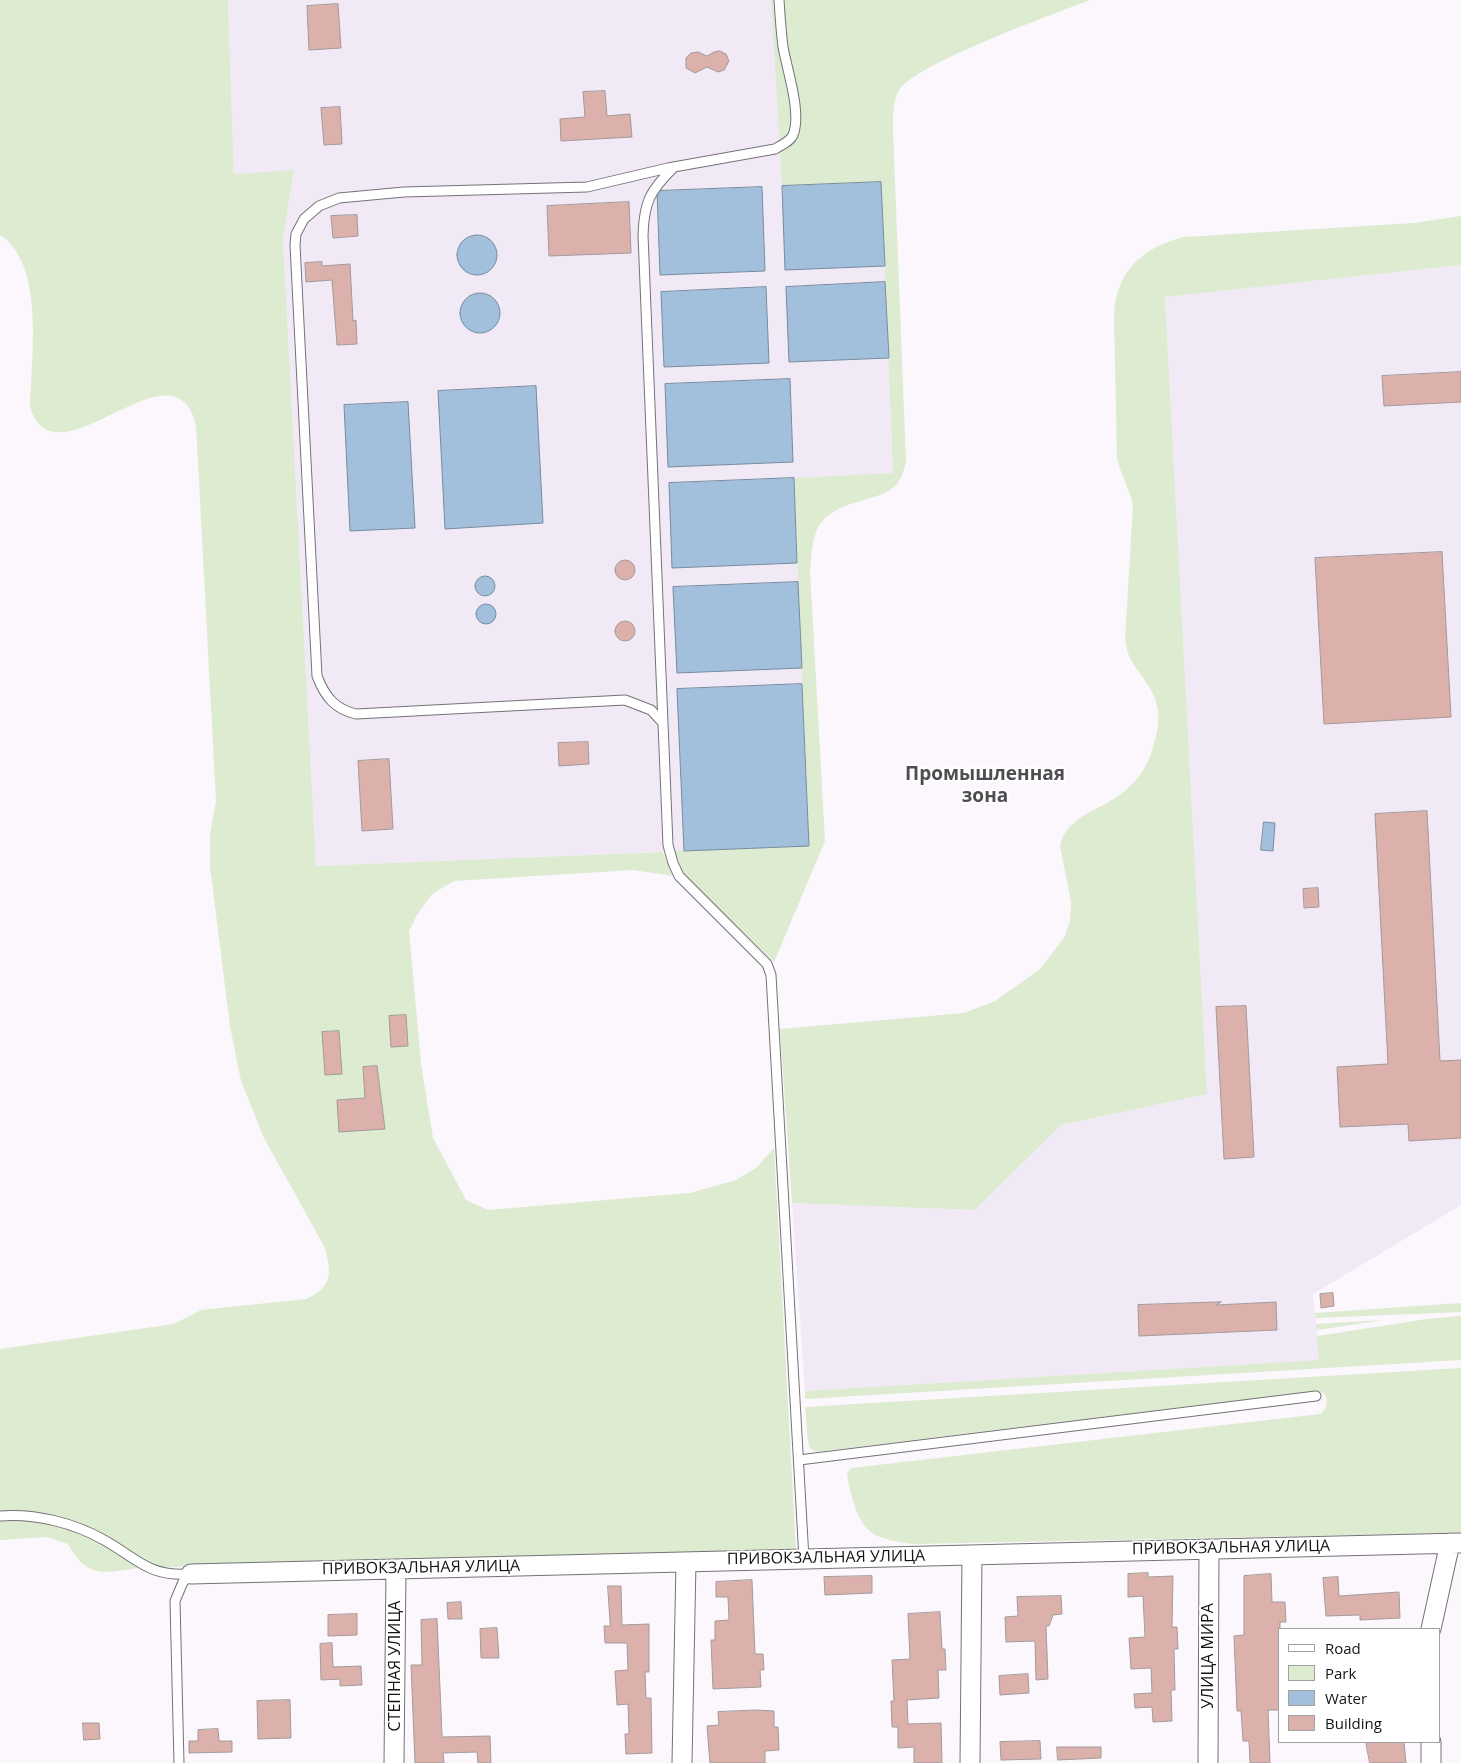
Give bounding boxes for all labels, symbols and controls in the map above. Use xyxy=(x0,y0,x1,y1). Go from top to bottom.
district label: Промышленная зона xyxy=(905,764,1065,808)
street label: ПРИВОКЗАЛЬНАЯ УЛИЦА xyxy=(1132,1537,1330,1559)
street label: ПРИВОКЗАЛЬНАЯ УЛИЦА xyxy=(727,1547,925,1569)
street label: ПРИВОКЗАЛЬНАЯ УЛИЦА xyxy=(322,1557,520,1579)
street label: СТЕПНАЯ УЛИЦА xyxy=(385,1601,405,1731)
street label: УЛИЦА МИРА xyxy=(1198,1603,1218,1709)
legend xyxy=(1278,1628,1441,1743)
text: Road xyxy=(1325,1638,1361,1658)
text: Park xyxy=(1325,1663,1356,1683)
text: Water xyxy=(1325,1688,1367,1708)
text: Building xyxy=(1325,1713,1382,1733)

